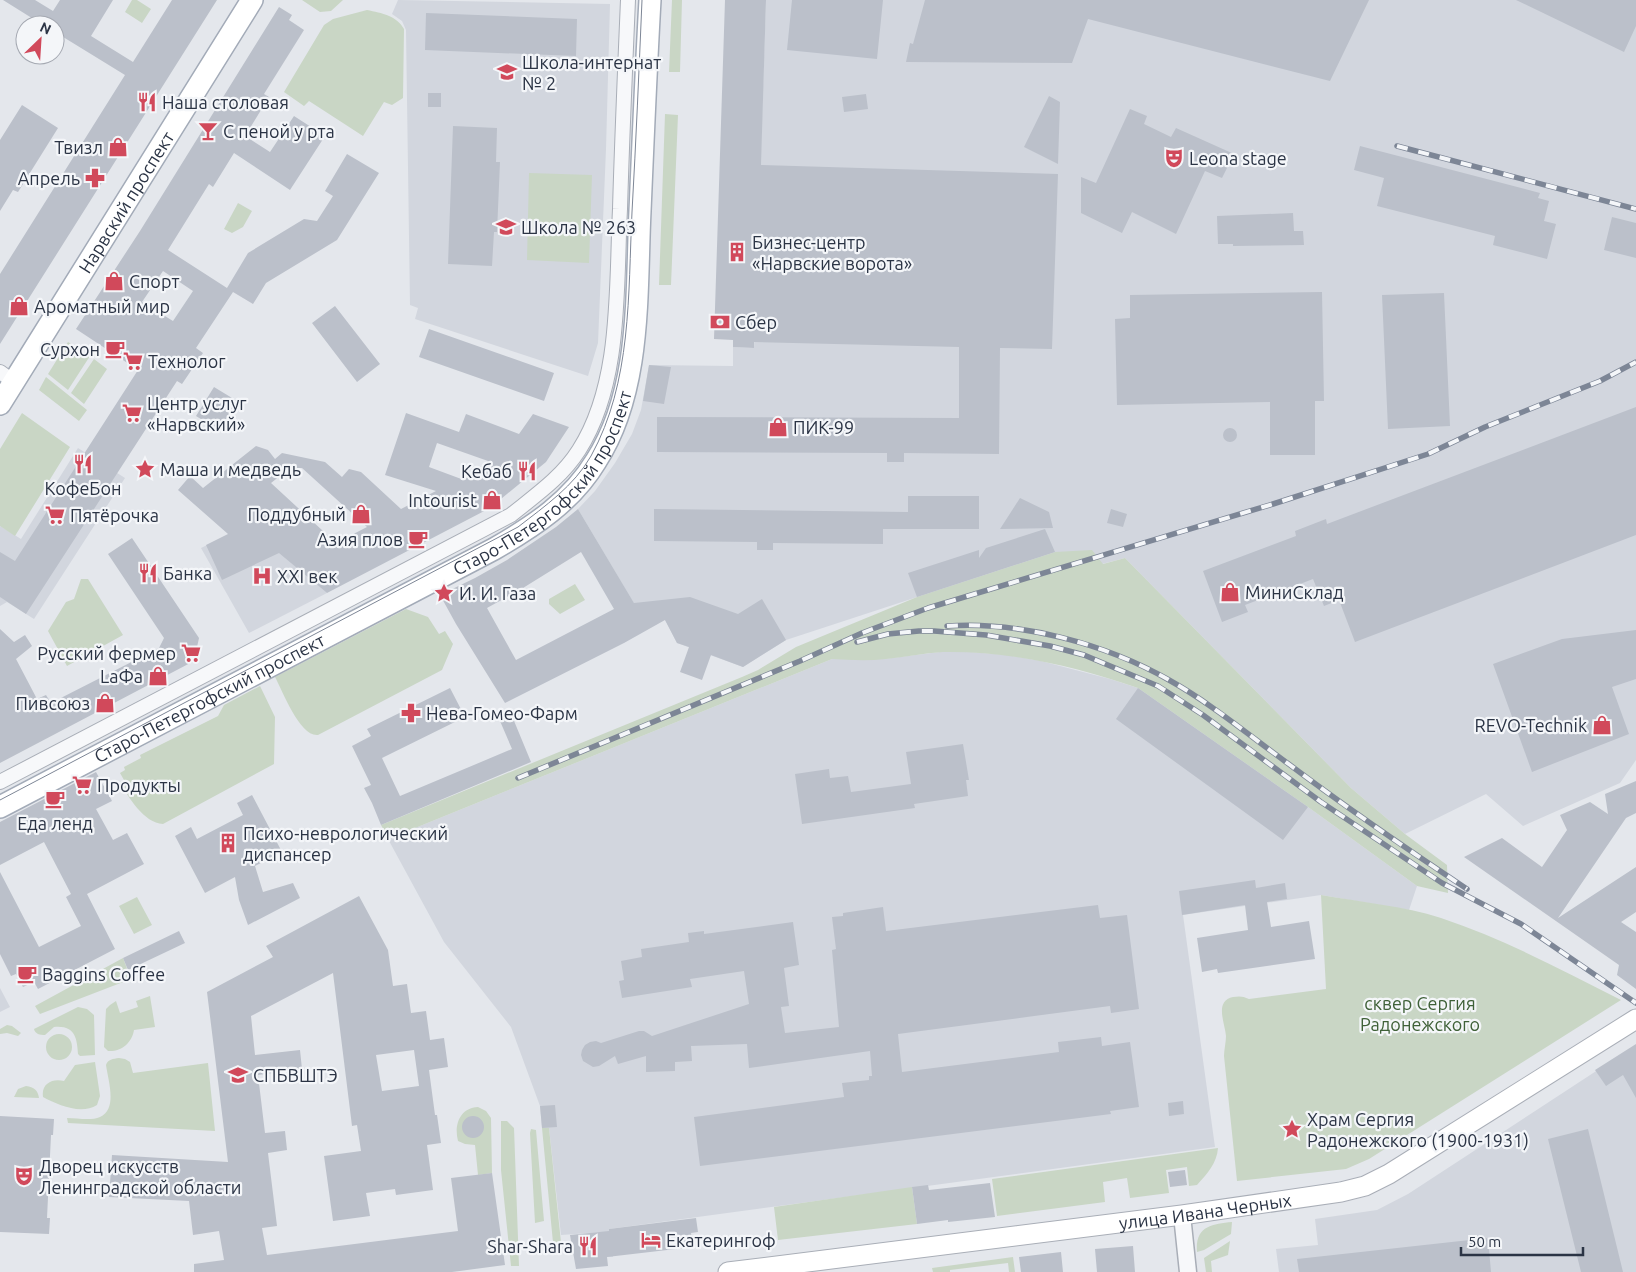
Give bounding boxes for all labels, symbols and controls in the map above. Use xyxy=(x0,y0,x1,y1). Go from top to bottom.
north arrow xyxy=(15,15,65,65)
text: N xyxy=(37,19,54,38)
place label: Школа-интернат № 2 xyxy=(522,52,661,93)
school or university icon: Школа-интернат № 2 xyxy=(496,61,518,83)
restaurant icon: Наша столовая xyxy=(136,91,158,113)
place label: Наша столовая xyxy=(162,92,289,112)
bar icon: С пеной у рта xyxy=(197,120,219,142)
place label: С пеной у рта xyxy=(223,121,335,141)
street label: Нарвский проспект xyxy=(74,128,178,276)
shop icon: Твизл xyxy=(107,136,129,158)
place label: Твизл xyxy=(54,137,103,157)
theatre icon: Leona stage xyxy=(1163,147,1185,169)
place label: Leona stage xyxy=(1189,148,1287,168)
pharmacy icon: Апрель xyxy=(84,167,106,189)
place label: Апрель xyxy=(18,168,80,188)
school or university icon: Школа № 263 xyxy=(495,216,517,238)
place label: Школа № 263 xyxy=(521,217,636,237)
place label: Бизнес-центр «Нарвские ворота» xyxy=(752,232,912,273)
building icon: Бизнес-центр «Нарвские ворота» xyxy=(726,241,748,263)
shop icon: Спорт xyxy=(103,270,125,292)
place label: Спорт xyxy=(129,271,179,291)
shop icon: Ароматный мир xyxy=(8,295,30,317)
place label: Ароматный мир xyxy=(34,296,170,316)
bank icon: Сбер xyxy=(709,311,731,333)
place label: Сбер xyxy=(735,312,777,332)
cafe icon: Сурхон xyxy=(104,338,126,360)
place label: Сурхон xyxy=(40,339,100,359)
supermarket icon: Технолог xyxy=(122,350,144,372)
place label: Технолог xyxy=(148,351,226,371)
street label: Старо-Петергофский проспект xyxy=(450,389,635,579)
place label: Центр услуг «Нарвский» xyxy=(147,393,247,434)
supermarket icon: Центр услуг «Нарвский» xyxy=(121,402,143,424)
shop icon: ПИК-99 xyxy=(767,416,789,438)
place label: ПИК-99 xyxy=(793,417,854,437)
restaurant icon: КофеБон xyxy=(72,453,94,475)
place icon: Маша и медведь xyxy=(134,458,156,480)
place label: Маша и медведь xyxy=(160,459,301,479)
restaurant icon: Кебаб xyxy=(516,460,538,482)
place label: Кебаб xyxy=(461,461,512,481)
place label: КофеБон xyxy=(44,478,122,498)
shop icon: Intourist xyxy=(481,489,503,511)
place label: Intourist xyxy=(408,490,477,510)
shop icon: Поддубный xyxy=(350,503,372,525)
supermarket icon: Пятёрочка xyxy=(44,504,66,526)
place label: Поддубный xyxy=(247,504,346,524)
place label: Пятёрочка xyxy=(70,505,159,525)
cafe icon: Азия плов xyxy=(407,528,429,550)
place label: Азия плов xyxy=(317,529,403,549)
restaurant icon: Банка xyxy=(137,562,159,584)
place label: Банка xyxy=(163,563,212,583)
hospital icon: XXI век xyxy=(251,565,273,587)
place label: XXI век xyxy=(277,566,337,586)
shop icon: МиниСклад xyxy=(1219,581,1241,603)
place icon: И. И. Газа xyxy=(433,582,455,604)
place label: МиниСклад xyxy=(1245,582,1344,602)
place label: И. И. Газа xyxy=(459,583,536,603)
street label: Старо-Петергофский проспект xyxy=(91,629,328,766)
supermarket icon: Русский фермер xyxy=(180,642,202,664)
place label: Русский фермер xyxy=(37,643,176,663)
shop icon: LаФа xyxy=(147,665,169,687)
place label: LаФа xyxy=(100,666,143,686)
shop icon: Пивсоюз xyxy=(94,692,116,714)
place label: Пивсоюз xyxy=(15,693,90,713)
pharmacy icon: Нева-Гомео-Фарм xyxy=(400,702,422,724)
place label: Нева-Гомео-Фарм xyxy=(426,703,578,723)
shop icon: REVO-Technik xyxy=(1591,714,1613,736)
place label: REVO-Technik xyxy=(1474,715,1587,735)
supermarket icon: Продукты xyxy=(71,774,93,796)
place label: Продукты xyxy=(97,775,181,795)
cafe icon: Еда ленд xyxy=(44,788,66,810)
place label: Еда ленд xyxy=(17,813,93,833)
place label: Психо-неврологический диспансер xyxy=(243,823,448,864)
building icon: Психо-неврологический диспансер xyxy=(217,832,239,854)
cafe icon: Baggins Coffee xyxy=(16,963,38,985)
place label: Baggins Coffee xyxy=(42,964,165,984)
park label: сквер Сергия Радонежского xyxy=(1360,993,1480,1034)
school or university icon: СПБВШТЭ xyxy=(227,1064,249,1086)
place label: СПБВШТЭ xyxy=(253,1065,338,1085)
place label: Храм Сергия Радонежского (1900-1931) xyxy=(1307,1109,1529,1151)
place icon: Храм Сергия Радонежского (1900-1931) xyxy=(1281,1118,1303,1140)
place label: Дворец искусств Ленинградской области xyxy=(39,1156,241,1197)
theatre icon: Дворец искусств Ленинградской области xyxy=(13,1165,35,1187)
street label: улица Ивана Черных xyxy=(1118,1189,1293,1233)
scale bar xyxy=(1461,1224,1584,1256)
hotel icon: Екатерингоф xyxy=(640,1229,662,1251)
place label: Екатерингоф xyxy=(666,1230,776,1250)
text: 50 m xyxy=(1468,1233,1501,1250)
restaurant icon: Shar-Shara xyxy=(577,1235,599,1257)
place label: Shar-Shara xyxy=(487,1236,573,1256)

